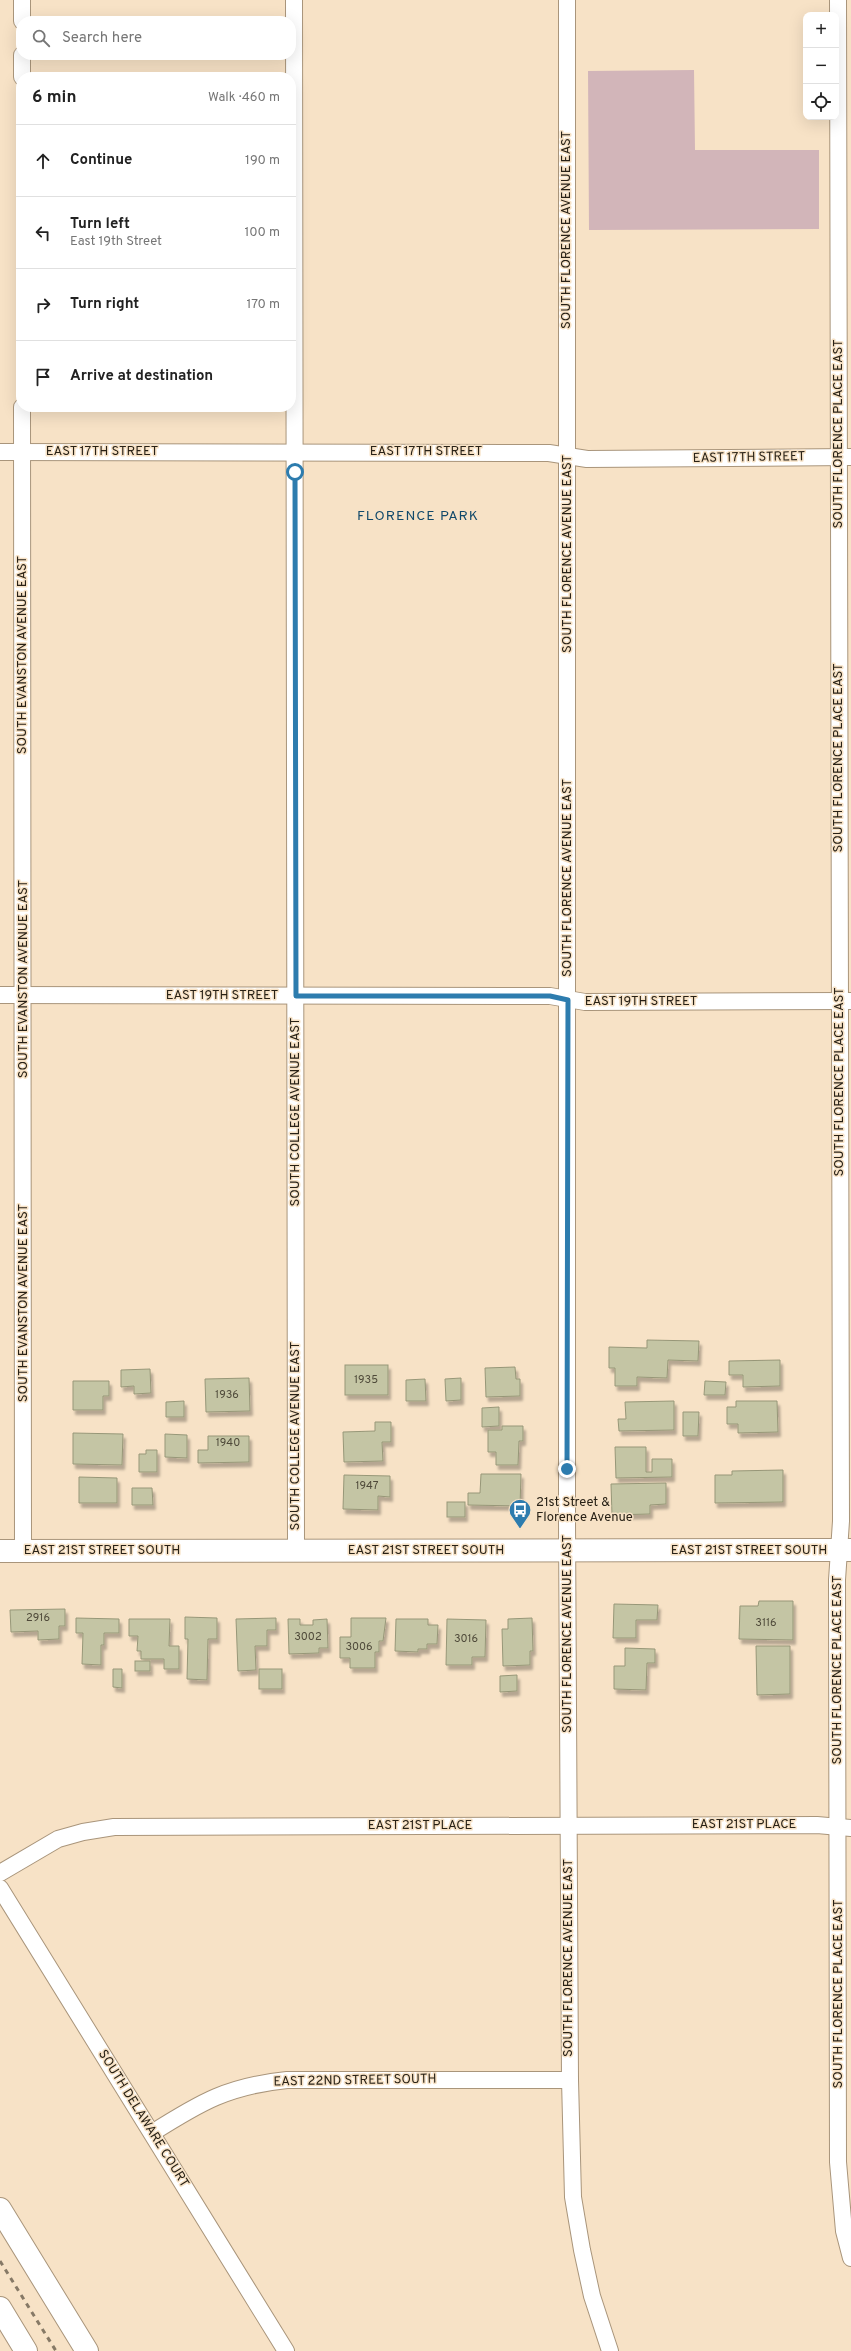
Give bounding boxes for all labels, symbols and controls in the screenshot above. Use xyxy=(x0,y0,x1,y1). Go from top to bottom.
map controls xyxy=(803,12,839,120)
button: + xyxy=(803,12,839,48)
search box xyxy=(16,16,296,60)
icon: search xyxy=(30,27,52,49)
text: Search here xyxy=(62,29,142,48)
button: − xyxy=(803,48,839,84)
button: locate xyxy=(803,84,839,120)
text: 6 min xyxy=(32,87,76,109)
text: Walk · 460 m xyxy=(208,90,280,106)
street label: SOUTH FLORENCE AVENUE EAST xyxy=(559,131,575,329)
icon: ahead xyxy=(32,150,54,172)
text: Continue xyxy=(70,151,132,170)
text: 190 m xyxy=(245,153,280,169)
text: Turn left xyxy=(70,215,130,234)
icon: left xyxy=(32,222,54,244)
text: 100 m xyxy=(244,225,280,241)
text: East 19th Street xyxy=(70,234,162,250)
icon: right xyxy=(32,294,54,316)
text: Turn right xyxy=(70,295,139,314)
text: 170 m xyxy=(246,297,280,313)
street label: SOUTH FLORENCE PLACE EAST xyxy=(831,339,847,529)
icon: arrive xyxy=(32,366,54,388)
text: Arrive at destination xyxy=(70,367,213,386)
street label: EAST 17TH STREET xyxy=(46,444,158,460)
street label: EAST 17TH STREET xyxy=(370,444,482,460)
street label: EAST 17TH STREET xyxy=(693,449,805,467)
street label: SOUTH FLORENCE AVENUE EAST xyxy=(560,455,576,653)
route start xyxy=(286,463,304,481)
district label: FLORENCE PARK xyxy=(357,508,479,525)
street label: SOUTH EVANSTON AVENUE EAST xyxy=(15,556,31,754)
street label: SOUTH FLORENCE PLACE EAST xyxy=(831,663,847,853)
street label: SOUTH FLORENCE AVENUE EAST xyxy=(560,779,576,977)
street label: SOUTH EVANSTON AVENUE EAST xyxy=(16,880,32,1078)
street label: SOUTH FLORENCE PLACE EAST xyxy=(832,987,848,1177)
street label: EAST 19TH STREET xyxy=(166,988,278,1004)
street label: EAST 19TH STREET xyxy=(585,994,697,1010)
street label: SOUTH COLLEGE AVENUE EAST xyxy=(288,1018,304,1206)
street label: SOUTH EVANSTON AVENUE EAST xyxy=(16,1204,32,1402)
street label: SOUTH COLLEGE AVENUE EAST xyxy=(288,1342,304,1530)
house number: 1935 xyxy=(354,1373,378,1387)
house number: 1936 xyxy=(215,1388,239,1402)
house number: 1940 xyxy=(216,1436,240,1450)
route end xyxy=(558,1460,576,1478)
house number: 1947 xyxy=(355,1479,379,1493)
place label: 21st Street & Florence Avenue xyxy=(536,1495,633,1526)
bus stop icon: 21st Street & Florence Avenue xyxy=(507,1497,533,1530)
street label: SOUTH FLORENCE AVENUE EAST xyxy=(560,1535,576,1733)
street label: EAST 21ST STREET SOUTH xyxy=(24,1543,180,1559)
street label: EAST 21ST STREET SOUTH xyxy=(348,1543,504,1559)
street label: EAST 21ST STREET SOUTH xyxy=(671,1543,827,1559)
street label: SOUTH FLORENCE PLACE EAST xyxy=(830,1575,846,1765)
house number: 2916 xyxy=(26,1611,50,1625)
house number: 3116 xyxy=(755,1616,777,1630)
house number: 3002 xyxy=(294,1630,322,1644)
house number: 3016 xyxy=(454,1632,478,1646)
house number: 3006 xyxy=(345,1640,373,1654)
street label: EAST 21ST PLACE xyxy=(692,1817,796,1833)
street label: EAST 21ST PLACE xyxy=(368,1818,472,1834)
street label: SOUTH FLORENCE AVENUE EAST xyxy=(561,1859,577,2057)
street label: SOUTH FLORENCE PLACE EAST xyxy=(831,1899,847,2089)
street label: SOUTH DELAWARE COURT xyxy=(94,2047,192,2191)
street label: EAST 22ND STREET SOUTH xyxy=(273,2072,437,2090)

